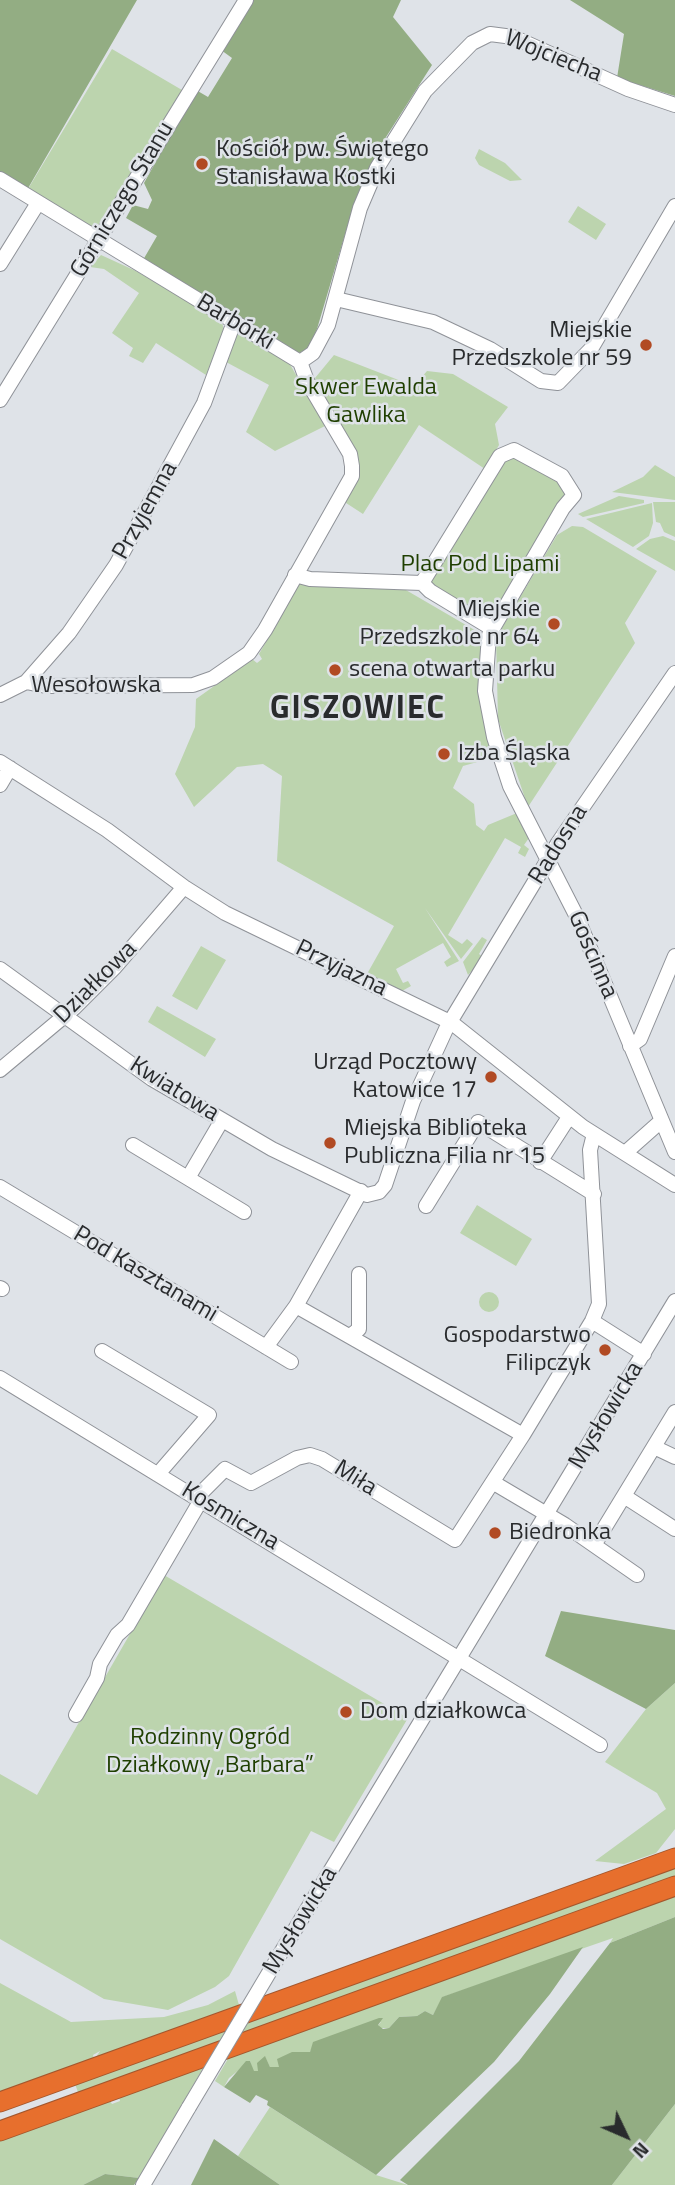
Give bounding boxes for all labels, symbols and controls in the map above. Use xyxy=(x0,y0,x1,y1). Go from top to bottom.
street label: Wojciecha xyxy=(500,25,606,89)
street label: Górniczego Stanu xyxy=(65,117,181,283)
place label: Kościół pw. Świętego Stanisława Kostki xyxy=(216,136,429,192)
marker: Kościół pw. Świętego Stanisława Kostki xyxy=(194,156,210,172)
street label: Barbórki xyxy=(191,289,279,357)
place label: Miejskie Przedszkole nr 59 xyxy=(452,317,632,373)
marker: Miejskie Przedszkole nr 59 xyxy=(638,337,654,353)
park label: Skwer Ewalda Gawlika xyxy=(295,374,437,430)
street label: Przyjemna xyxy=(107,457,185,565)
park label: Plac Pod Lipami xyxy=(400,551,560,579)
place label: Miejskie Przedszkole nr 64 xyxy=(360,596,540,652)
marker: Miejskie Przedszkole nr 64 xyxy=(546,616,562,632)
place label: scena otwarta parku xyxy=(349,656,555,684)
marker: scena otwarta parku xyxy=(327,662,343,678)
street label: Wesołowska xyxy=(31,672,161,700)
district label: GISZOWIEC xyxy=(271,691,445,729)
place label: Izba Śląska xyxy=(458,740,570,768)
marker: Izba Śląska xyxy=(436,746,452,762)
street label: Radosna xyxy=(523,800,595,890)
street label: Gościnna xyxy=(561,907,623,1003)
street label: Przyjazna xyxy=(291,935,391,1003)
street label: Działkowa xyxy=(49,936,143,1030)
place label: Urząd Pocztowy Katowice 17 xyxy=(313,1049,477,1105)
street label: Kwiatowa xyxy=(124,1051,224,1129)
marker: Urząd Pocztowy Katowice 17 xyxy=(483,1069,499,1085)
place label: Miejska Biblioteka Publiczna Filia nr 15 xyxy=(344,1115,545,1171)
marker: Miejska Biblioteka Publiczna Filia nr 15 xyxy=(322,1135,338,1151)
street label: Pod Kasztanami xyxy=(68,1221,222,1329)
place label: Gospodarstwo Filipczyk xyxy=(444,1322,591,1378)
marker: Gospodarstwo Filipczyk xyxy=(597,1342,613,1358)
street label: Mysłowicka xyxy=(564,1357,650,1475)
street label: Miła xyxy=(328,1455,382,1503)
street label: Kosmiczna xyxy=(176,1477,284,1557)
place label: Biedronka xyxy=(509,1519,611,1547)
marker: Biedronka xyxy=(487,1525,503,1541)
place label: Dom działkowca xyxy=(360,1698,526,1726)
marker: Dom działkowca xyxy=(338,1704,354,1720)
park label: Rodzinny Ogród Działkowy „Barbara” xyxy=(106,1724,314,1780)
street label: Mysłowicka xyxy=(258,1862,344,1980)
north arrow xyxy=(591,2101,661,2171)
text: N xyxy=(626,2136,656,2166)

